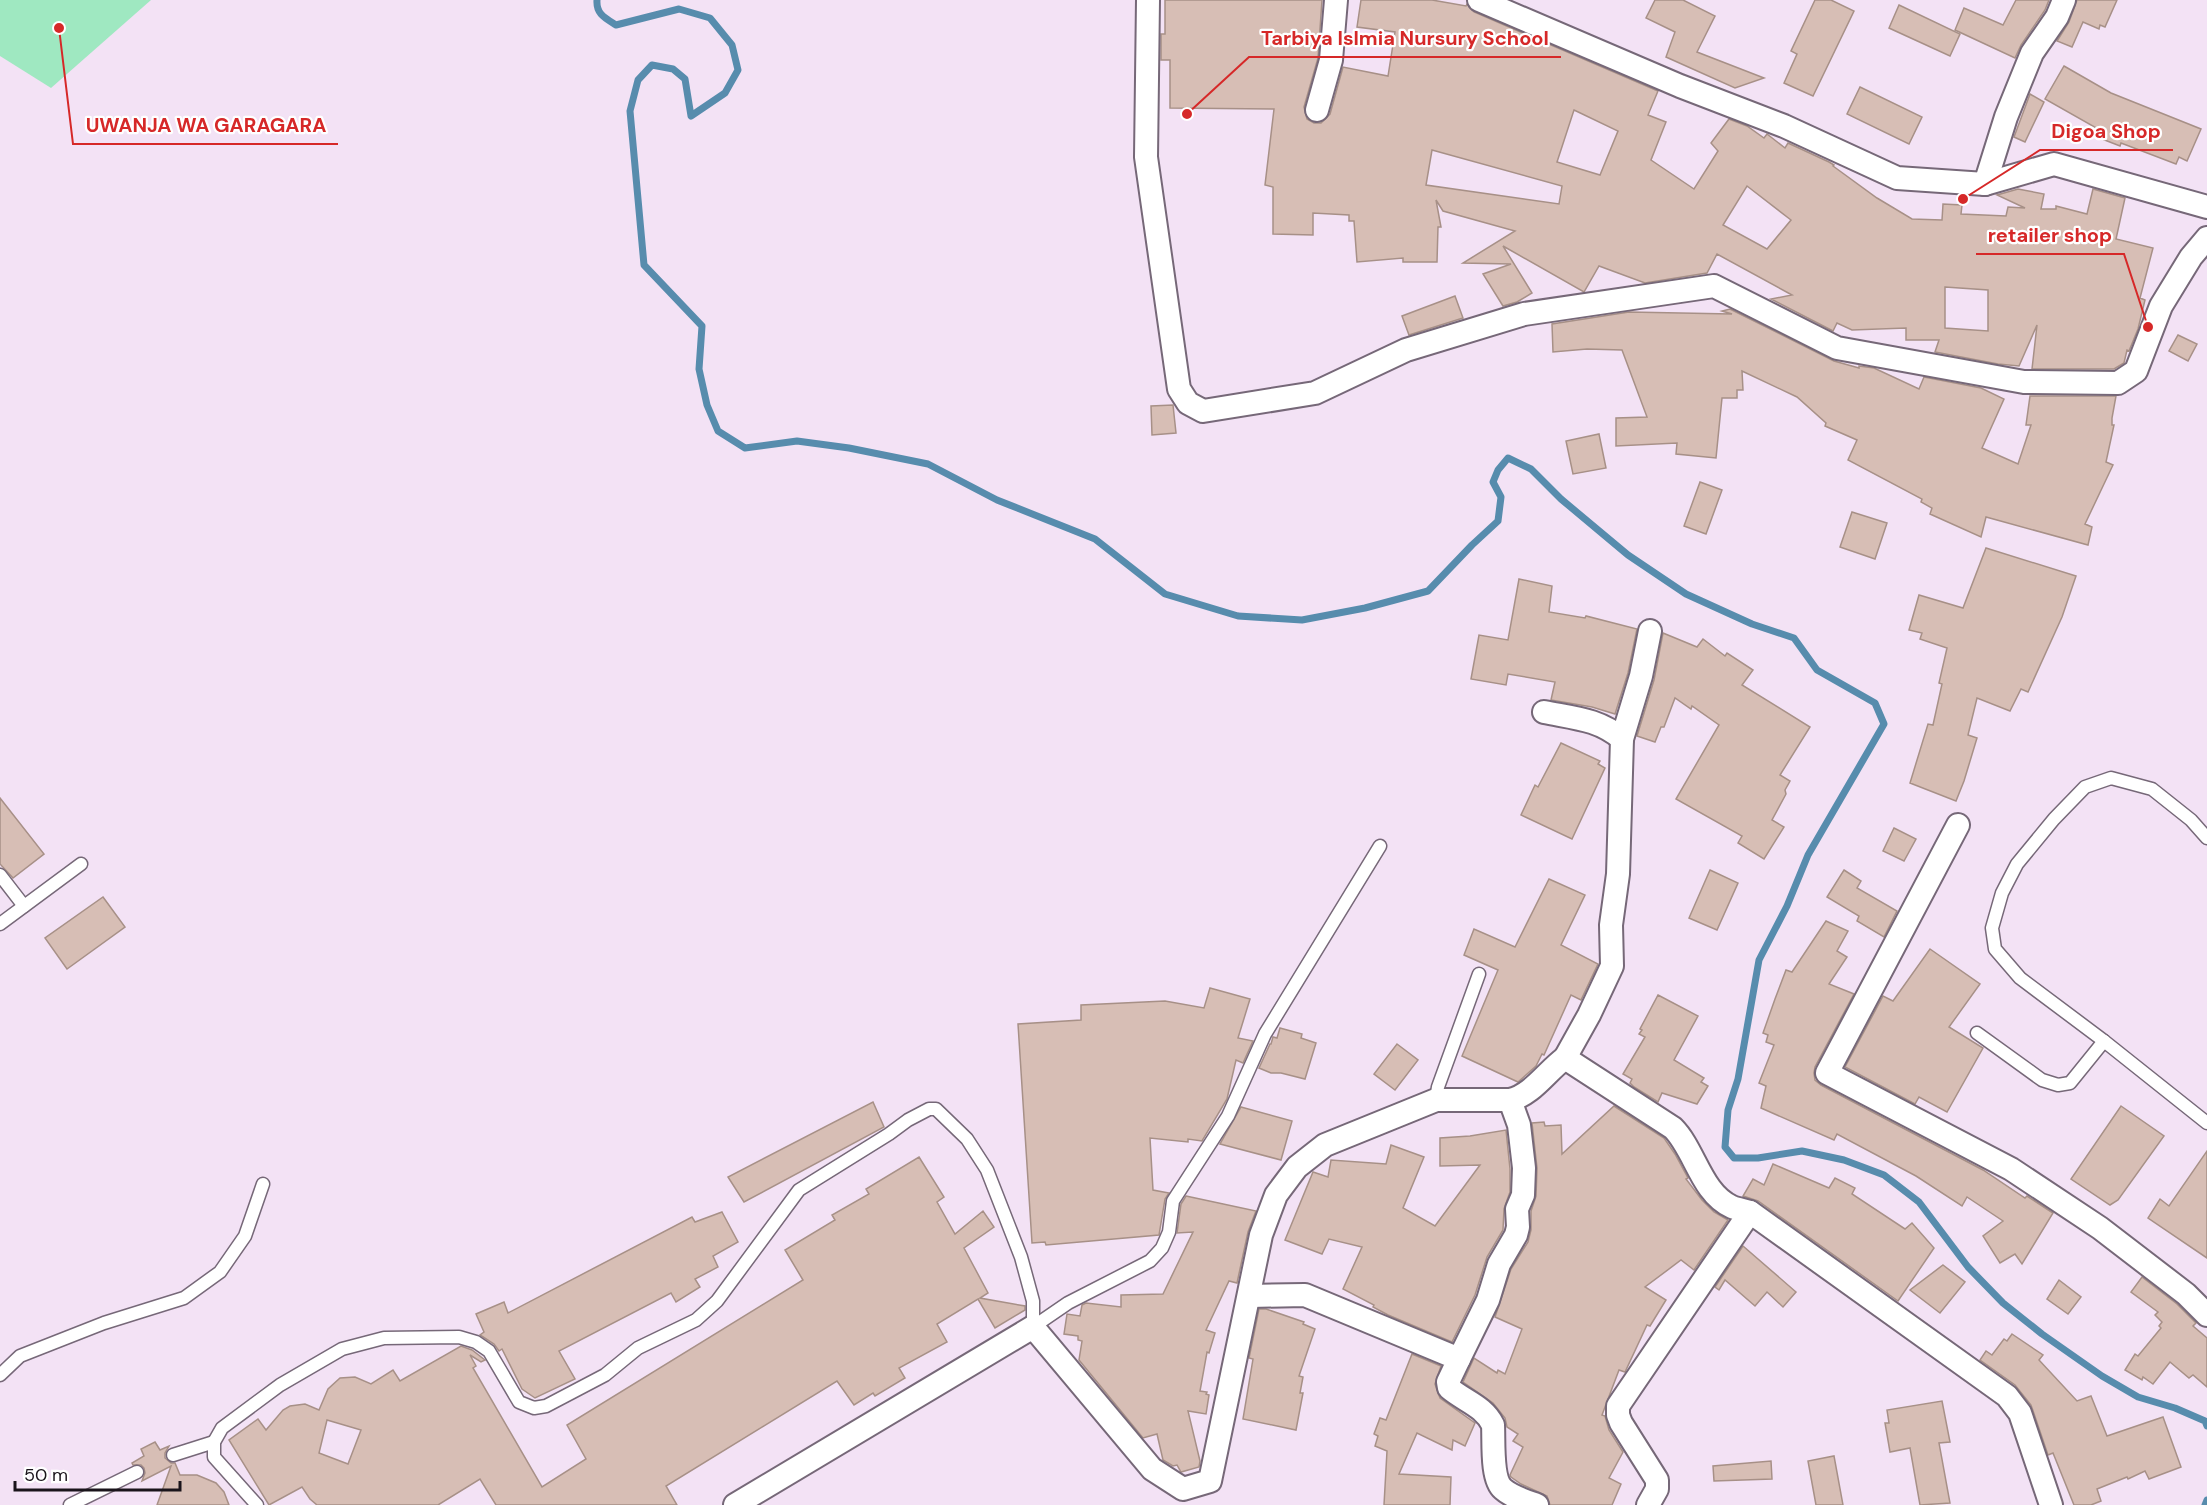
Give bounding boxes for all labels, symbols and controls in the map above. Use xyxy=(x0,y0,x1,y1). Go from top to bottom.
callout: Tarbiya Islmia Nursury School xyxy=(1249,19,1561,57)
text: Tarbiya Islmia Nursury School xyxy=(1261,25,1549,51)
callout: UWANJA WA GARAGARA xyxy=(73,106,338,144)
text: UWANJA WA GARAGARA xyxy=(86,112,326,138)
callout: Digoa Shop xyxy=(2040,112,2173,150)
text: Digoa Shop xyxy=(2051,118,2161,144)
callout: retailer shop xyxy=(1976,216,2124,254)
text: retailer shop xyxy=(1988,222,2112,248)
scale bar xyxy=(15,1454,180,1492)
text: 50 m xyxy=(24,1463,68,1487)

